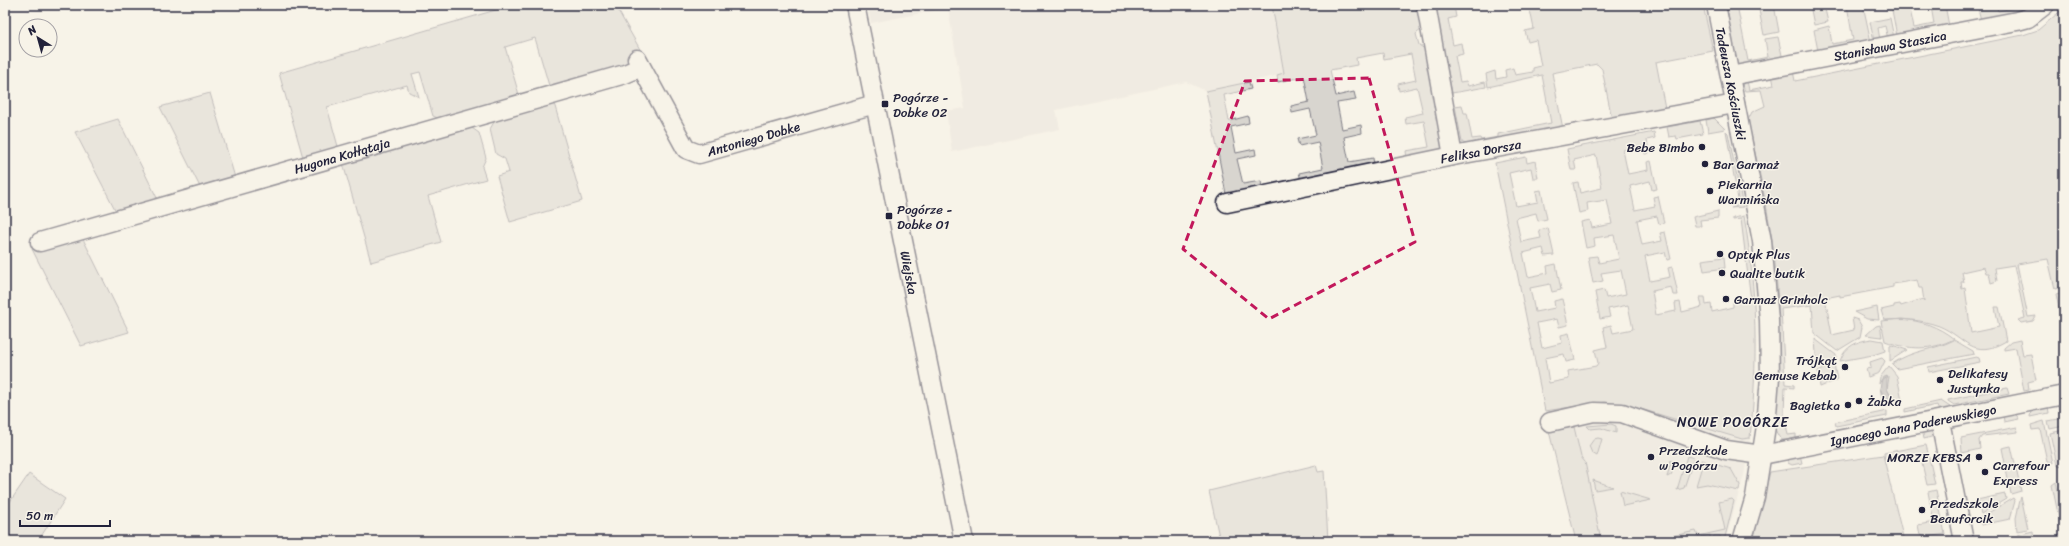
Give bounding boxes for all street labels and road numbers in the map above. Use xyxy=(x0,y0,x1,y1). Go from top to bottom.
street label: Stanisława Staszica xyxy=(1832,23,1949,67)
street label: Tadeusza Kościuszki xyxy=(1709,25,1754,142)
street label: Antoniego Dobke xyxy=(703,114,803,163)
street label: Hugona Kołłątaja xyxy=(291,131,393,180)
street label: Feliksa Dorsza xyxy=(1438,132,1523,170)
street label: Wiejska xyxy=(894,249,925,297)
street label: Ignacego Jana Paderewskiego xyxy=(1827,397,1999,453)

